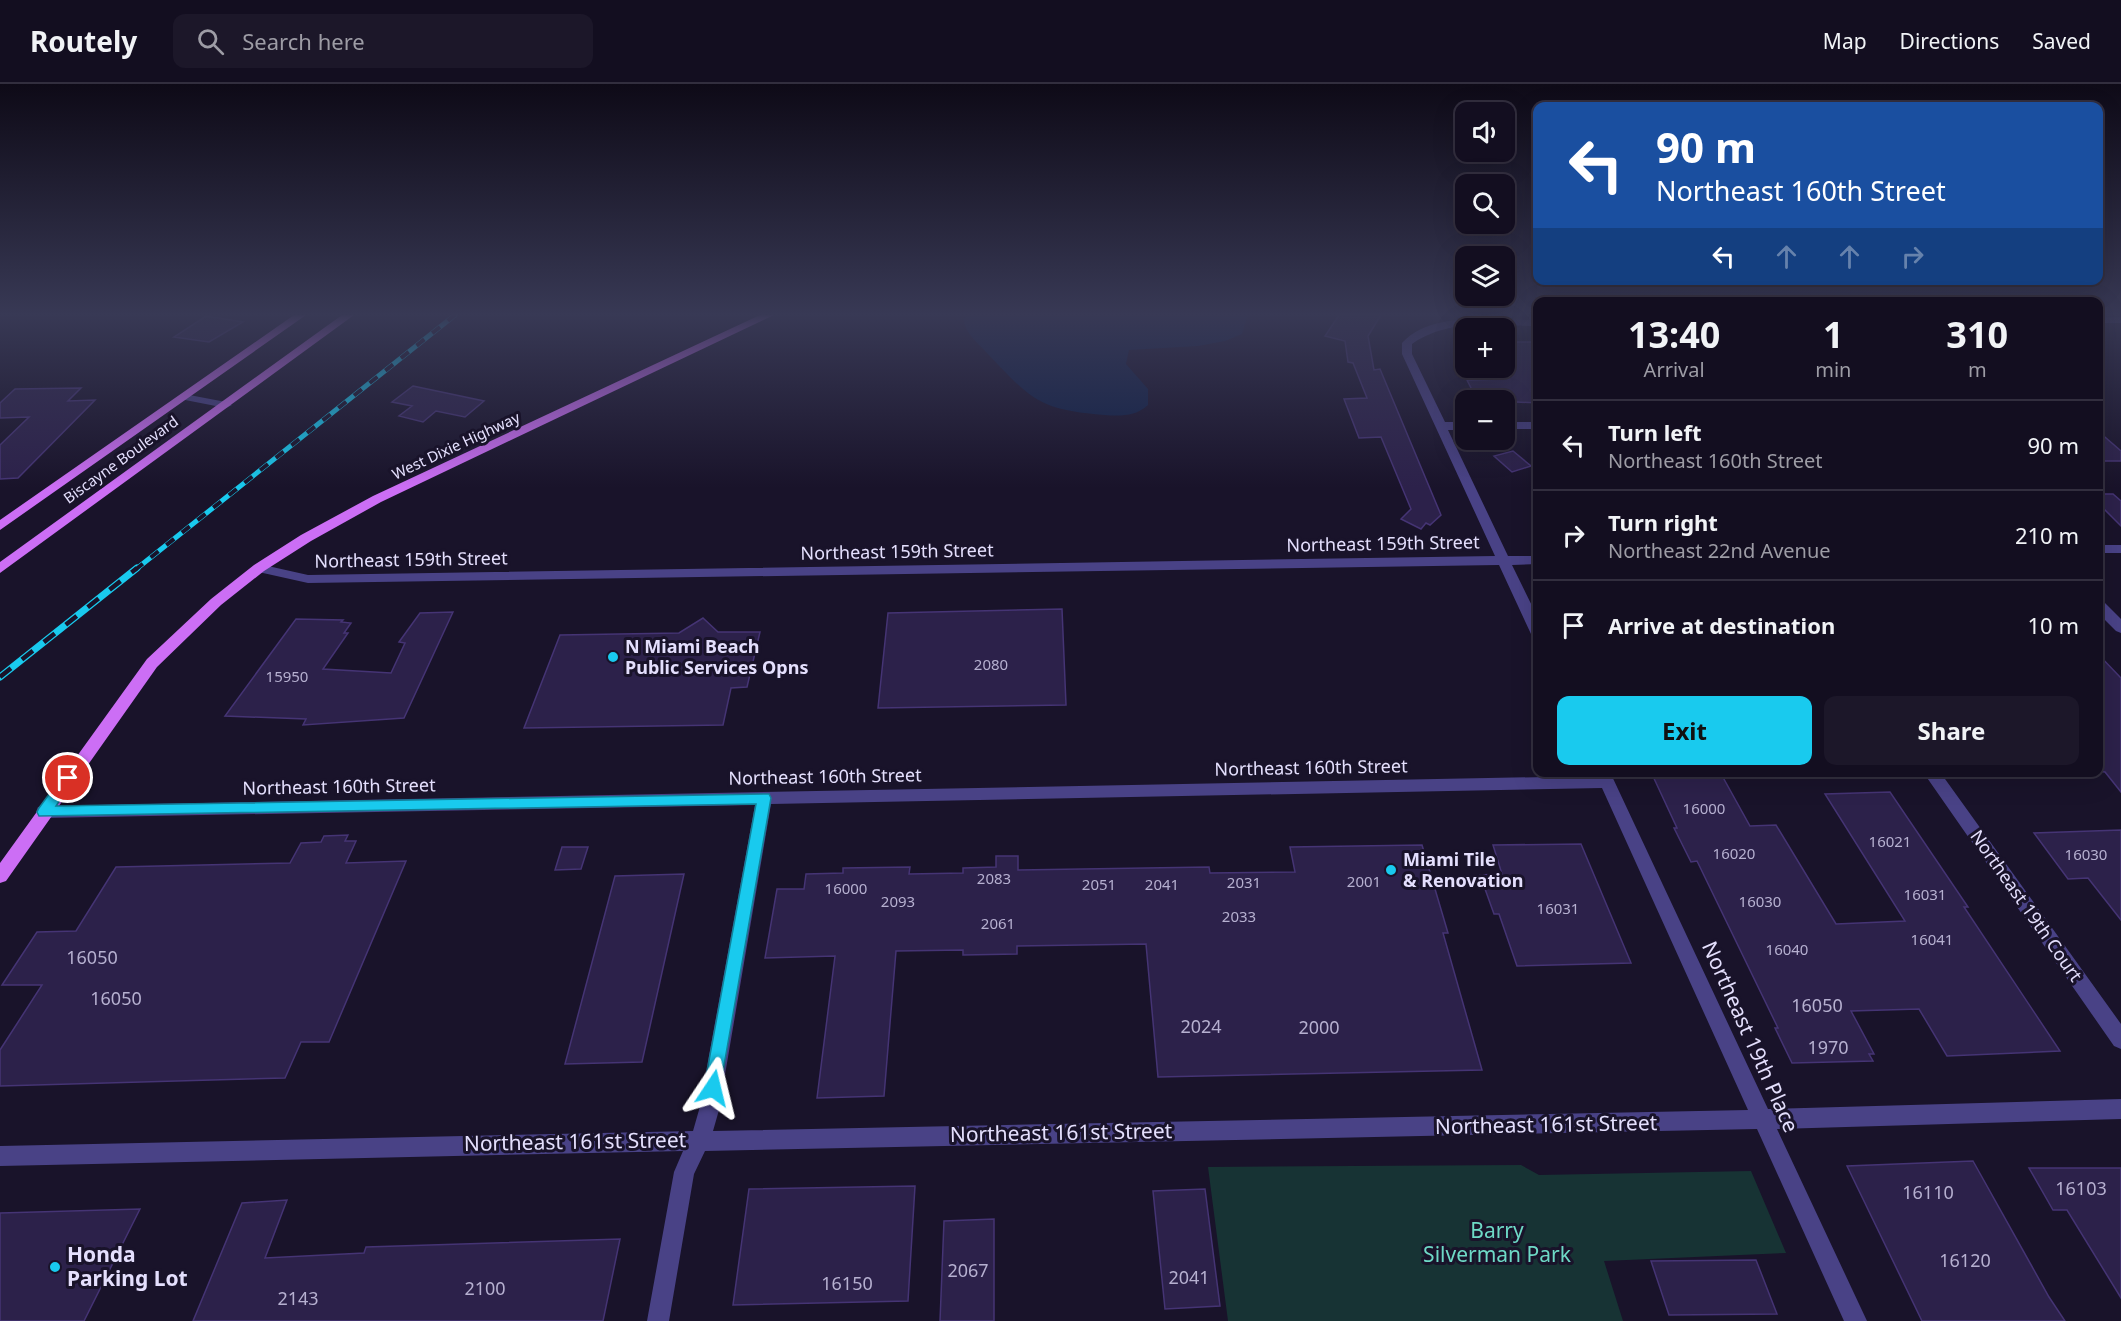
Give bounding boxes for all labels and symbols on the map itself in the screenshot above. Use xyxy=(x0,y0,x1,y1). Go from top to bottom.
street label: West Dixie Highway xyxy=(388,407,523,484)
street label: Biscayne Boulevard xyxy=(59,411,182,508)
street label: Northeast 159th Street xyxy=(1286,529,1480,557)
street label: Northeast 159th Street xyxy=(800,537,994,565)
street label: Northeast 159th Street xyxy=(314,545,508,573)
place label: N Miami Beach Public Services Opns xyxy=(625,634,808,679)
marker: N Miami Beach Public Services Opns xyxy=(606,650,620,664)
house number: 2080 xyxy=(974,654,1008,674)
house number: 15950 xyxy=(266,666,308,686)
pin xyxy=(42,752,93,803)
street label: Northeast 160th Street xyxy=(1214,753,1408,781)
street label: Northeast 160th Street xyxy=(728,762,922,790)
street label: Northeast 160th Street xyxy=(242,772,436,800)
house number: 16000 xyxy=(1683,798,1725,818)
street label: Northeast 19th Court xyxy=(1965,825,2089,986)
house number: 16021 xyxy=(1869,831,1911,851)
house number: 16020 xyxy=(1713,843,1755,863)
house number: 16030 xyxy=(2065,844,2107,864)
place label: Miami Tile & Renovation xyxy=(1403,847,1524,892)
marker: Miami Tile & Renovation xyxy=(1384,863,1398,877)
house number: 2083 xyxy=(977,868,1011,888)
house number: 2001 xyxy=(1347,871,1381,891)
house number: 2031 xyxy=(1227,872,1261,892)
house number: 2051 xyxy=(1082,874,1116,894)
house number: 2041 xyxy=(1145,874,1179,894)
house number: 16000 xyxy=(825,878,867,898)
house number: 16031 xyxy=(1904,884,1946,904)
house number: 2093 xyxy=(881,891,915,911)
house number: 16030 xyxy=(1739,891,1781,911)
house number: 16031 xyxy=(1537,898,1579,918)
house number: 2033 xyxy=(1222,906,1256,926)
house number: 2061 xyxy=(981,913,1015,933)
house number: 16041 xyxy=(1911,929,1953,949)
street label: Northeast 19th Place xyxy=(1696,937,1806,1137)
house number: 16040 xyxy=(1766,939,1808,959)
house number: 16050 xyxy=(66,945,118,969)
house number: 16050 xyxy=(90,986,142,1010)
house number: 16050 xyxy=(1791,993,1843,1017)
house number: 2024 xyxy=(1180,1014,1222,1038)
house number: 2000 xyxy=(1298,1015,1340,1039)
house number: 1970 xyxy=(1807,1035,1849,1059)
position arrow xyxy=(681,1056,745,1120)
street label: Northeast 161st Street xyxy=(1435,1108,1658,1140)
street label: Northeast 161st Street xyxy=(950,1116,1173,1148)
street label: Northeast 161st Street xyxy=(464,1125,687,1157)
house number: 16103 xyxy=(2055,1176,2107,1200)
house number: 16110 xyxy=(1902,1180,1954,1204)
park label: Barry Silverman Park xyxy=(1423,1216,1572,1268)
place label: Honda Parking Lot xyxy=(67,1240,188,1292)
house number: 16120 xyxy=(1939,1248,1991,1272)
house number: 2067 xyxy=(947,1258,989,1282)
marker: Honda Parking Lot xyxy=(48,1260,62,1274)
house number: 2041 xyxy=(1168,1265,1210,1289)
house number: 16150 xyxy=(821,1271,873,1295)
house number: 2100 xyxy=(464,1276,506,1300)
house number: 2143 xyxy=(277,1286,319,1310)

